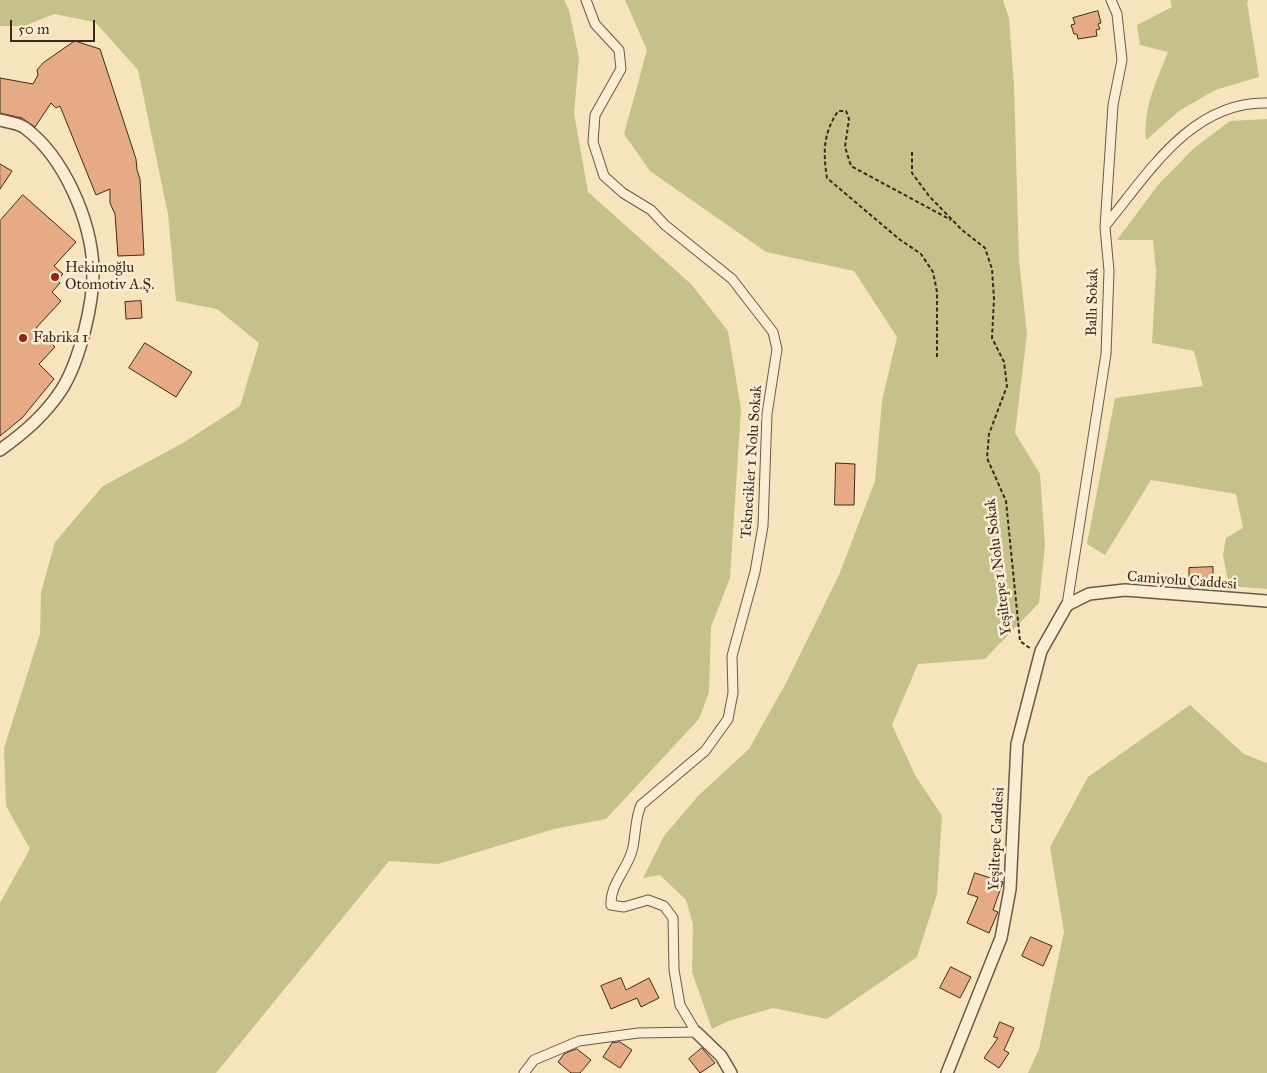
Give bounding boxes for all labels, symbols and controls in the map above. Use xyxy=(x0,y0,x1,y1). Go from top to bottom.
scale bar xyxy=(12,10,98,42)
text: 50 m xyxy=(18,20,50,38)
place label: Hekimoğlu Otomotiv A.Ş. xyxy=(65,259,154,294)
street label: Ballı Sokak xyxy=(1083,268,1103,336)
marker: Hekimoğlu Otomotiv A.Ş. xyxy=(49,271,61,283)
place label: Fabrika 1 xyxy=(33,329,88,347)
marker: Fabrika 1 xyxy=(17,332,29,344)
street label: Teknecikler 1 Nolu Sokak xyxy=(738,385,766,539)
street label: Yeşiltepe 1 Nolu Sokak xyxy=(982,498,1016,636)
street label: Camiyolu Caddesi xyxy=(1126,568,1238,594)
street label: Yeşiltepe Caddesi xyxy=(985,786,1009,892)

